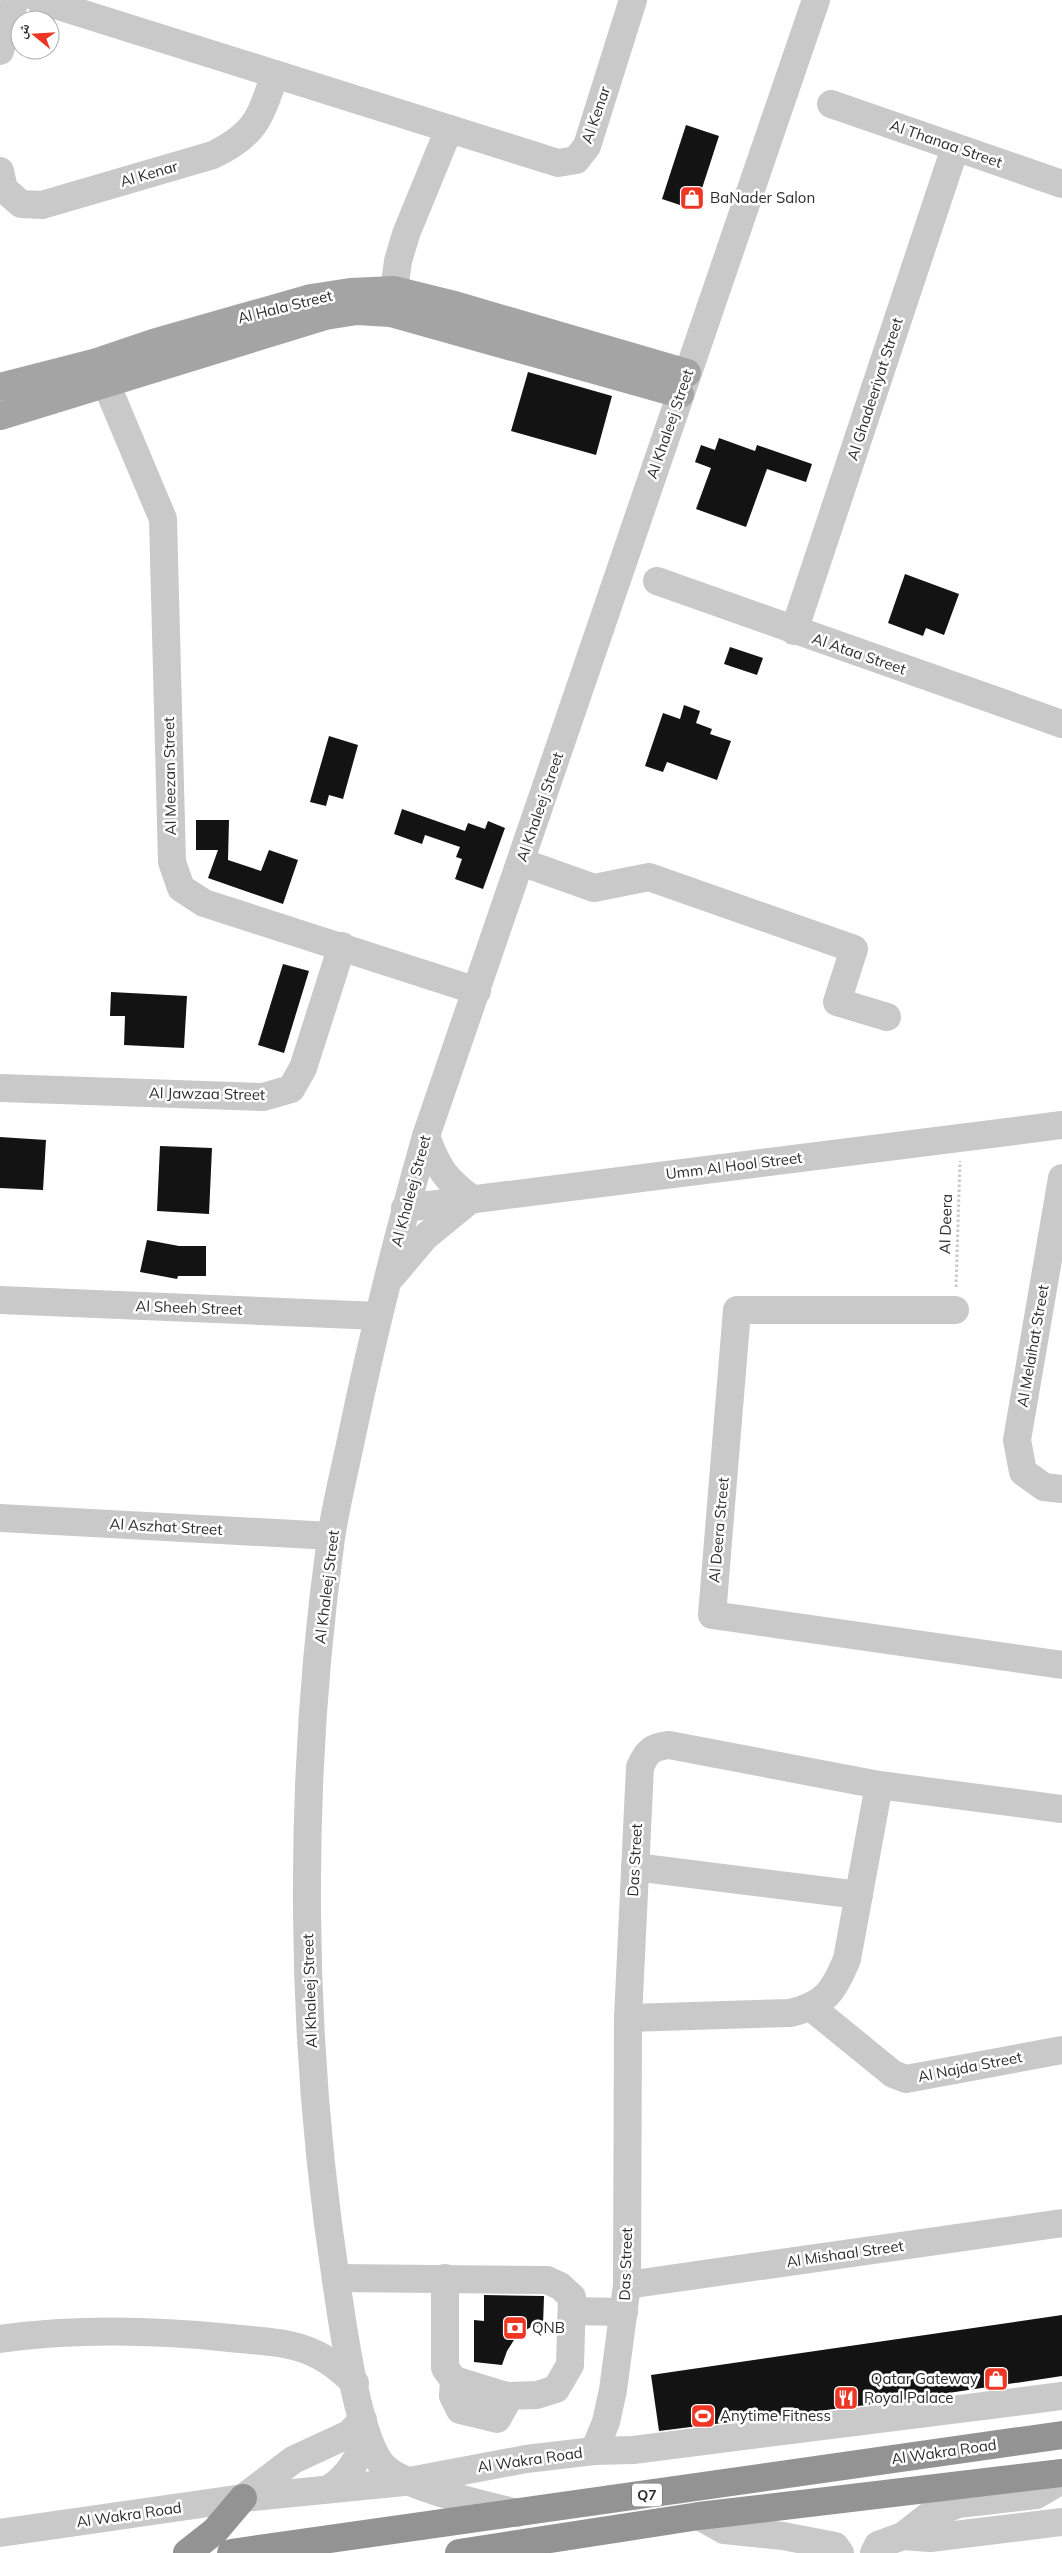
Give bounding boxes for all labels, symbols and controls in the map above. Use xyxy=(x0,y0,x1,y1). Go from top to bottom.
north arrow xyxy=(10,10,60,60)
text: ش xyxy=(12,21,34,41)
street label: Al Kenar xyxy=(577,83,614,146)
street label: Al Thanaa Street xyxy=(887,115,1005,172)
street label: Al Kenar xyxy=(118,156,180,191)
shop icon: BaNader Salon xyxy=(679,185,705,211)
place label: BaNader Salon xyxy=(710,188,815,207)
street label: Al Hala Street xyxy=(236,286,334,327)
street label: Al Ghadeeriyat Street xyxy=(842,315,907,463)
street label: Al Khaleej Street xyxy=(642,367,697,481)
street label: Al Ataa Street xyxy=(810,629,909,678)
street label: Al Meezan Street xyxy=(159,717,180,835)
street label: Al Khaleej Street xyxy=(512,750,567,864)
street label: Al Jawzaa Street xyxy=(149,1083,265,1104)
street label: Al Khaleej Street xyxy=(387,1133,435,1249)
street label: Umm Al Hool Street xyxy=(665,1148,803,1183)
street label: Al Deera xyxy=(935,1193,956,1254)
street label: Al Melaihat Street xyxy=(1012,1283,1053,1409)
street label: Al Sheeh Street xyxy=(135,1296,243,1319)
street label: Al Deera Street xyxy=(704,1476,733,1583)
street label: Al Aszhat Street xyxy=(109,1514,223,1539)
street label: Al Khaleej Street xyxy=(310,1529,343,1645)
street label: Das Street xyxy=(623,1823,646,1897)
street label: Al Khaleej Street xyxy=(298,1933,321,2049)
street label: Al Najda Street xyxy=(916,2047,1024,2086)
street label: Das Street xyxy=(615,2227,636,2301)
street label: Al Mishaal Street xyxy=(785,2236,905,2271)
bank icon: QNB xyxy=(502,2315,528,2341)
place label: QNB xyxy=(532,2318,565,2337)
shop icon: Qatar Gateway xyxy=(983,2366,1009,2392)
place label: Qatar Gateway xyxy=(871,2369,978,2388)
restaurant icon: Royal Palace xyxy=(833,2385,859,2411)
place label: Royal Palace xyxy=(864,2388,953,2407)
sports icon: Anytime Fitness xyxy=(690,2403,716,2429)
place label: Anytime Fitness xyxy=(720,2406,831,2425)
street label: Al Wakra Road xyxy=(890,2435,998,2468)
street label: Al Wakra Road xyxy=(476,2443,584,2476)
road number: Q7 xyxy=(632,2484,662,2506)
street label: Al Wakra Road xyxy=(75,2498,183,2531)

